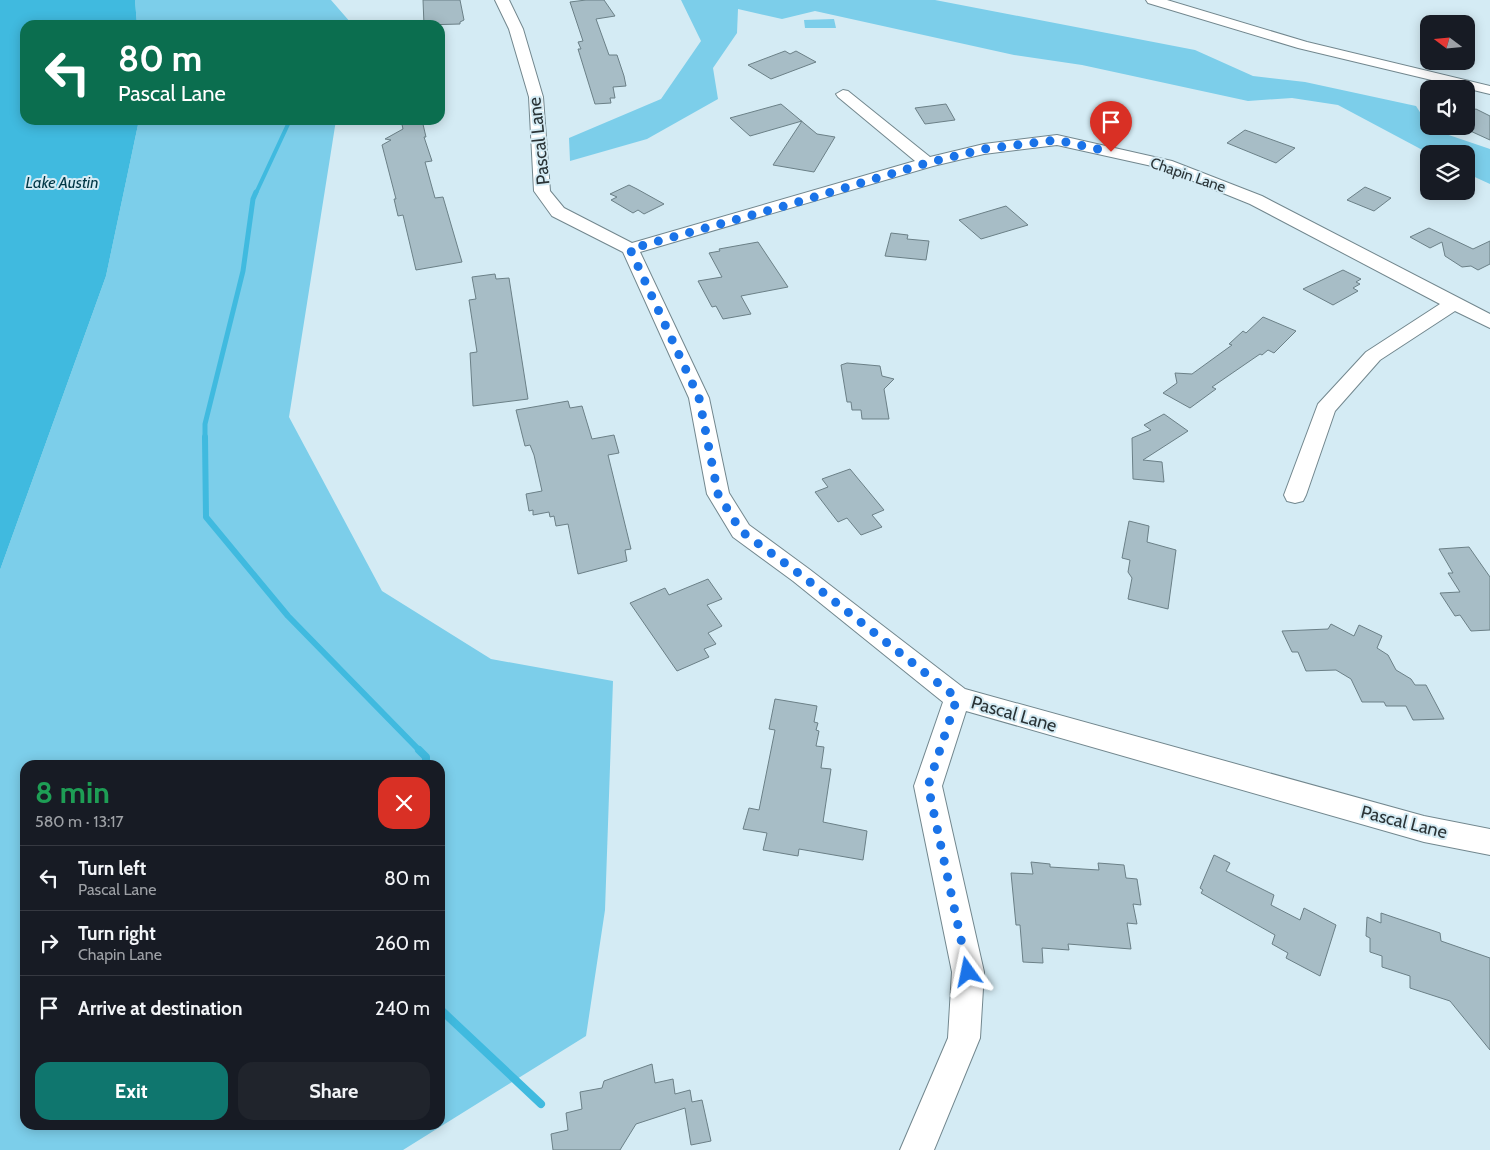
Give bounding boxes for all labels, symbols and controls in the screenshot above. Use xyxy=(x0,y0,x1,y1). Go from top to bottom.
north arrow xyxy=(1420,15,1475,70)
map controls xyxy=(1420,15,1475,200)
text: 80 m xyxy=(118,37,202,80)
icon: left xyxy=(35,40,100,105)
text: Pascal Lane xyxy=(118,80,226,107)
button: sound xyxy=(1420,80,1475,135)
street label: Pascal Lane xyxy=(523,96,555,186)
pin xyxy=(1090,101,1132,152)
icon: arrive xyxy=(1097,108,1125,136)
button: layers xyxy=(1420,145,1475,200)
street label: Chapin Lane xyxy=(1148,154,1228,196)
water label: Lake Austin xyxy=(26,173,98,192)
street label: Pascal Lane xyxy=(969,691,1059,737)
text: 8 min xyxy=(35,774,110,811)
button: close xyxy=(378,777,430,829)
street label: Pascal Lane xyxy=(1359,801,1449,843)
text: 580 m · 13:17 xyxy=(35,812,124,831)
text: Turn left xyxy=(78,857,146,880)
icon: left xyxy=(35,864,63,892)
text: 80 m xyxy=(384,867,430,890)
text: Pascal Lane xyxy=(78,880,156,899)
text: Turn right xyxy=(78,922,156,945)
icon: right xyxy=(35,929,63,957)
text: 260 m xyxy=(375,932,430,955)
text: Chapin Lane xyxy=(78,945,162,964)
position arrow xyxy=(941,945,993,997)
icon: arrive xyxy=(35,994,63,1022)
text: Arrive at destination xyxy=(78,997,242,1020)
text: 240 m xyxy=(375,997,430,1020)
button: Exit xyxy=(35,1062,228,1120)
button: Share xyxy=(238,1062,430,1120)

